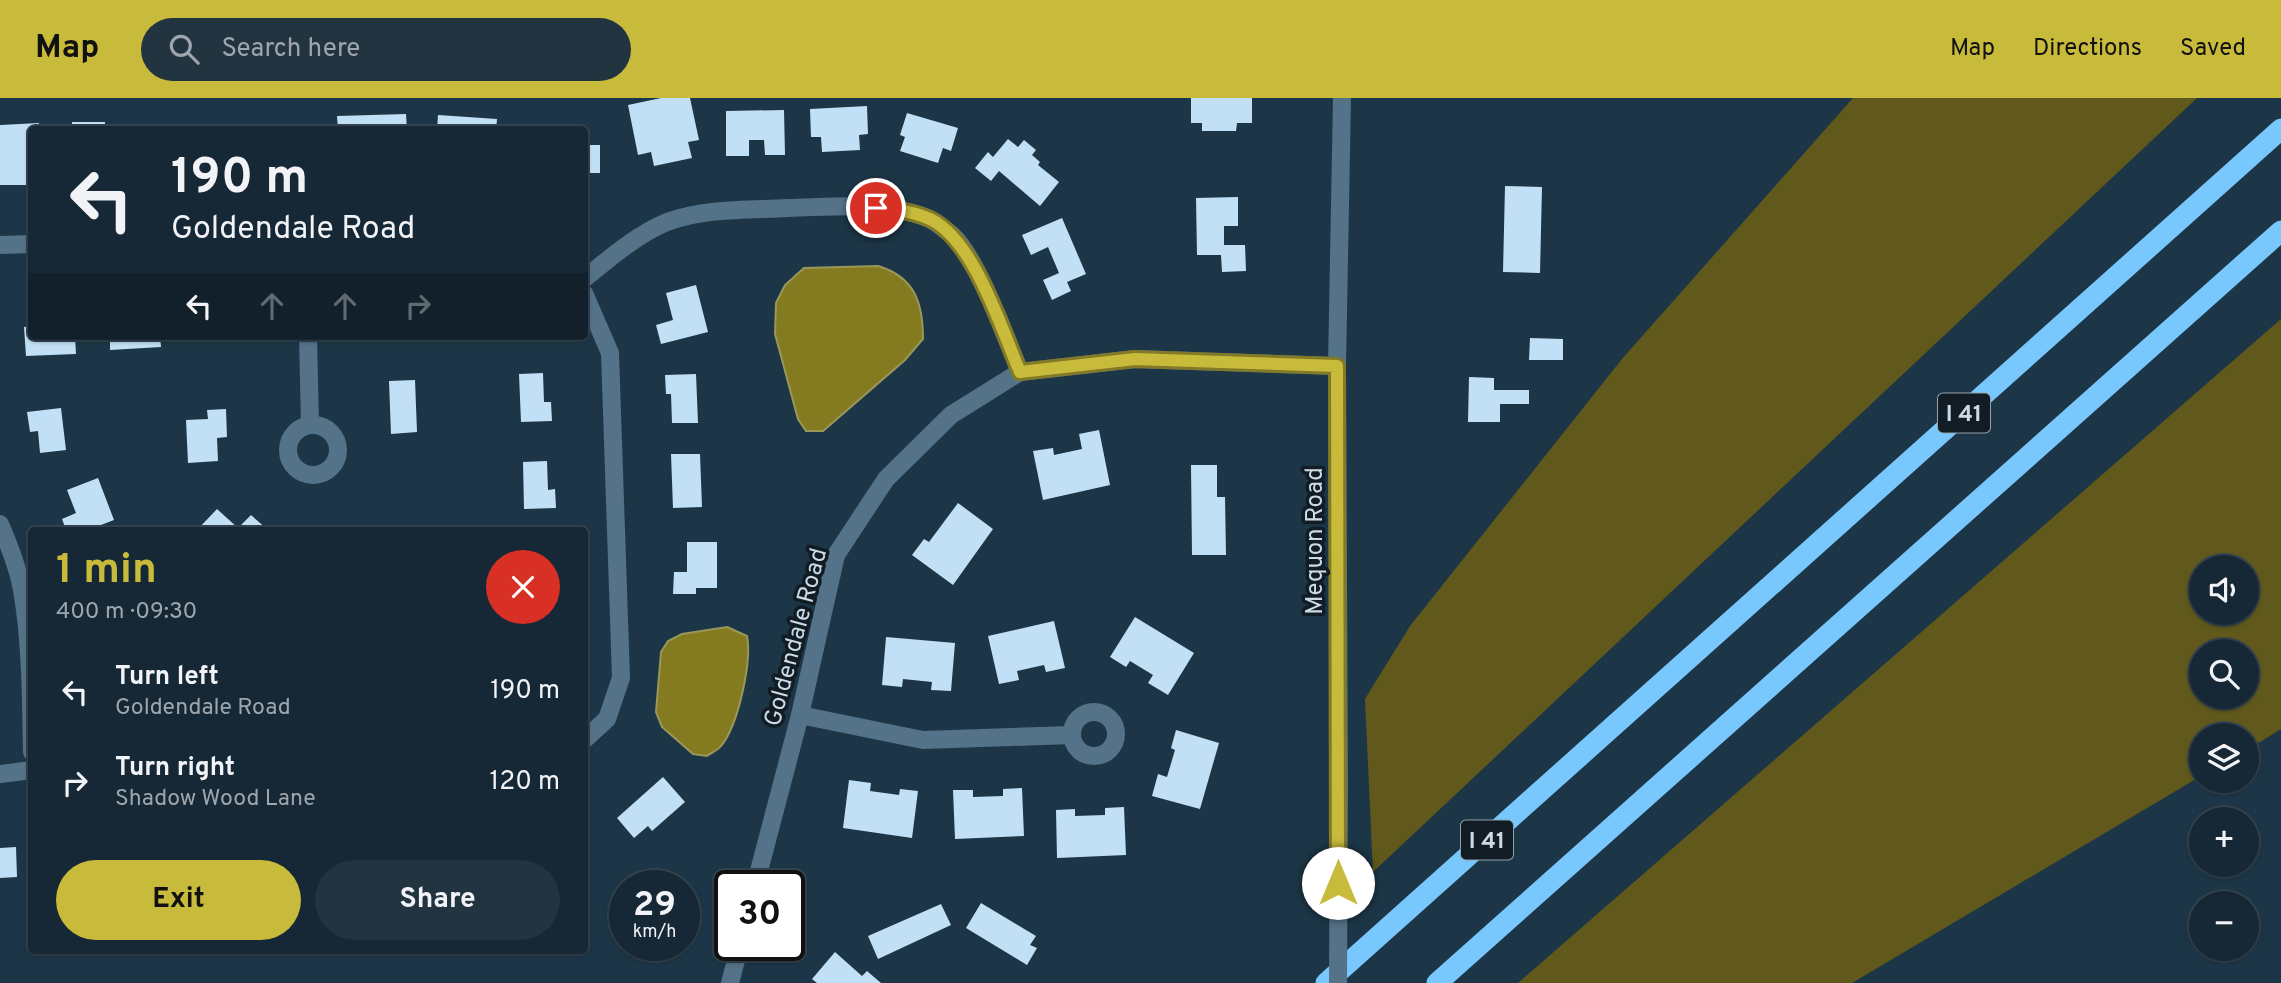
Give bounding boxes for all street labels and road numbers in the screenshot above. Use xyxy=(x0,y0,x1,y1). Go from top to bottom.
road number: I 41 xyxy=(1938,394,1990,432)
street label: Mequon Road xyxy=(1301,467,1331,615)
street label: Goldendale Road xyxy=(759,545,835,730)
road number: I 41 xyxy=(1461,820,1513,860)

